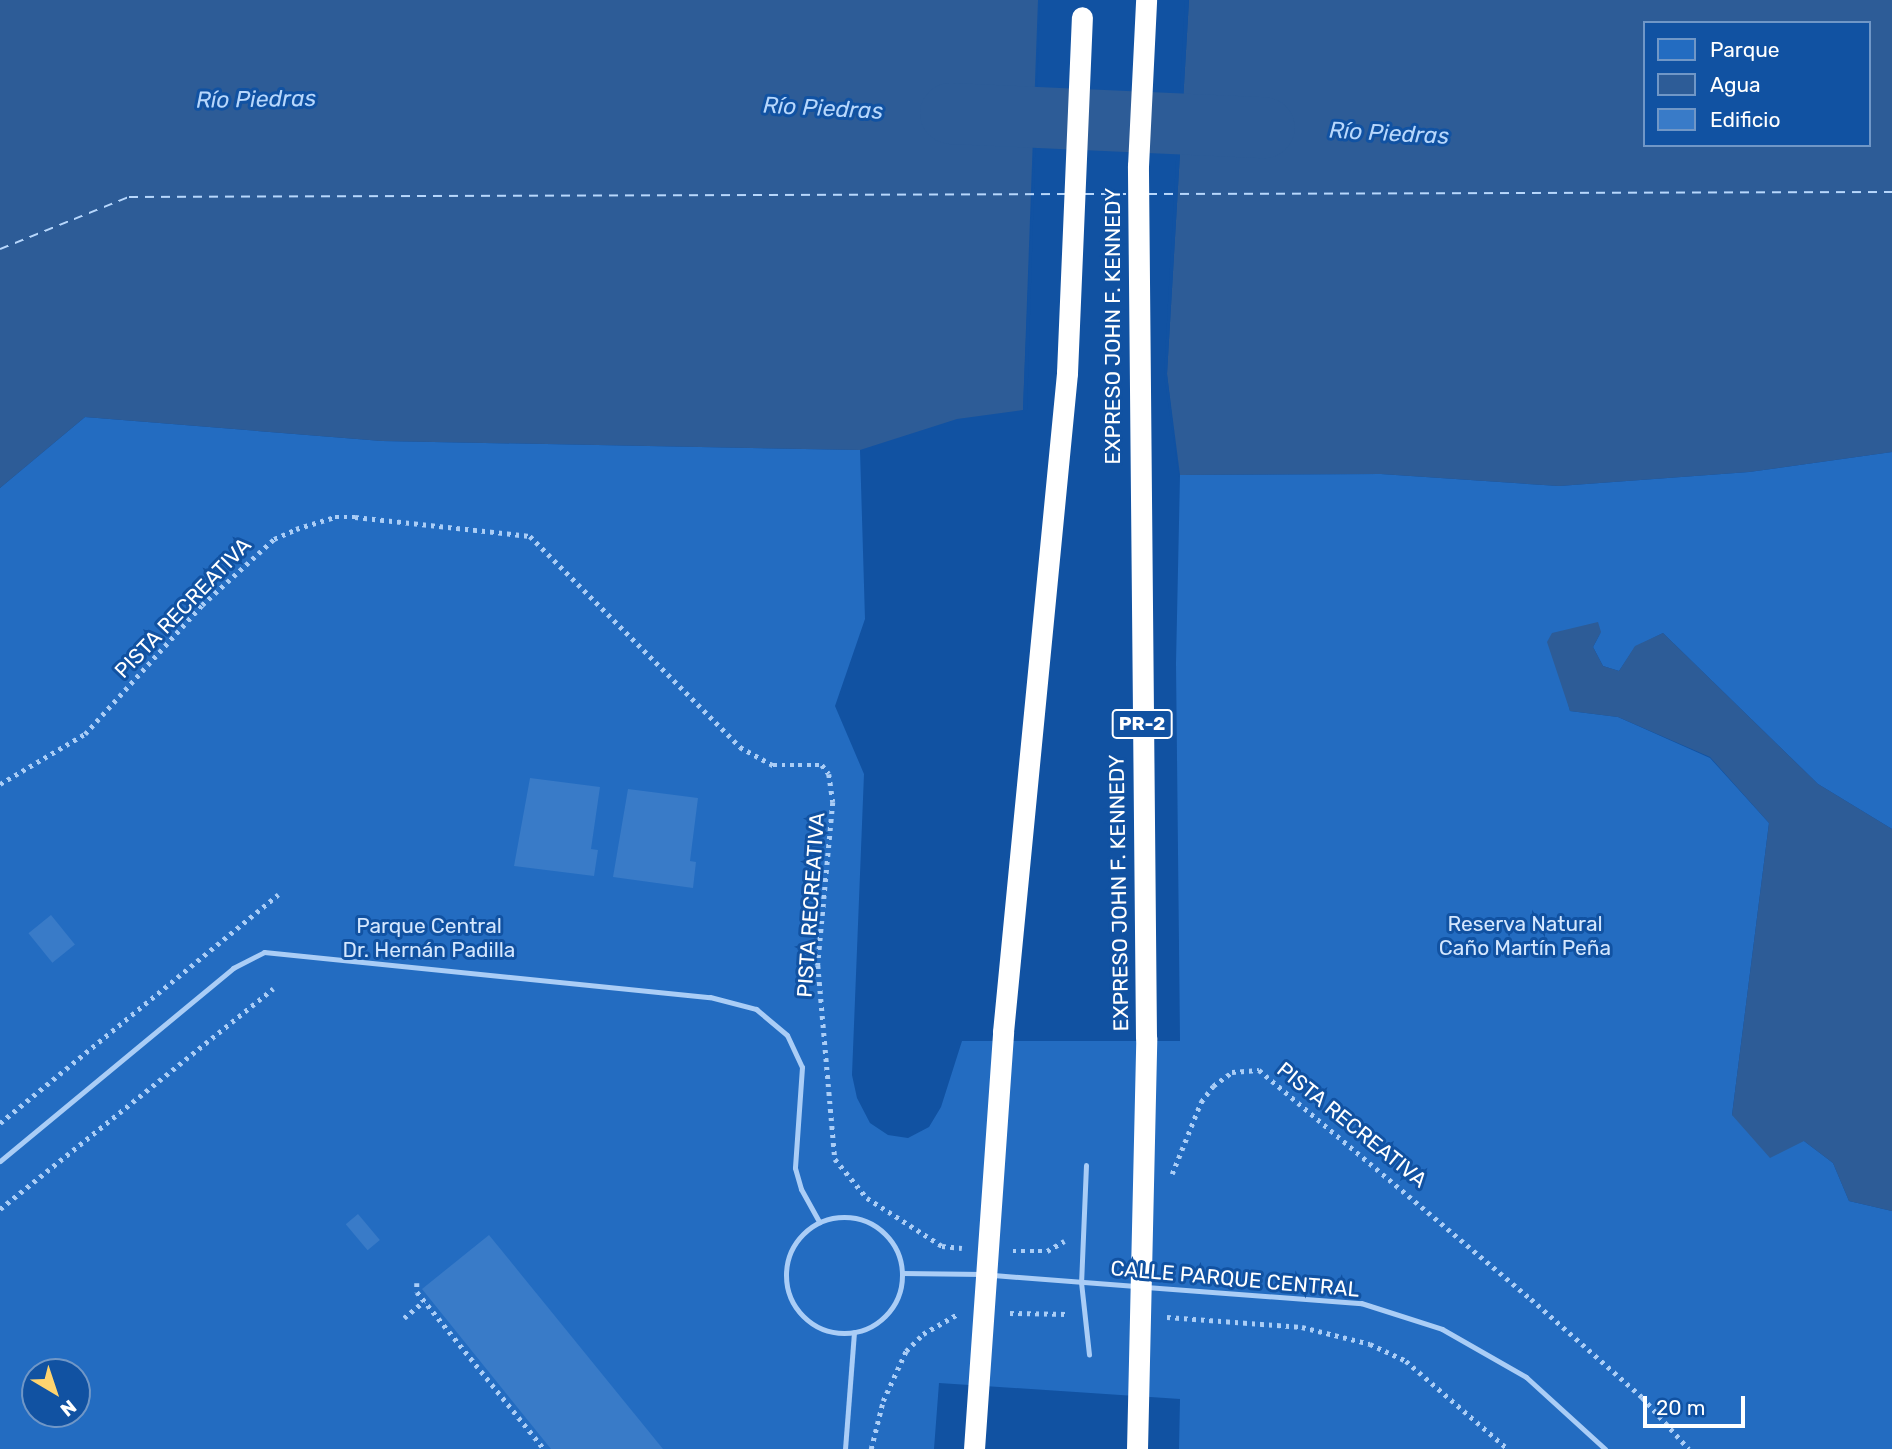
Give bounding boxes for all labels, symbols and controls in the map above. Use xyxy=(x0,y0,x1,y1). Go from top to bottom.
legend xyxy=(1644,21,1871,147)
text: Parque xyxy=(1710,37,1780,62)
text: Agua xyxy=(1710,72,1761,97)
water label: Río Piedras xyxy=(196,84,316,114)
water label: Río Piedras xyxy=(762,91,884,125)
text: Edificio xyxy=(1710,107,1780,132)
water label: Río Piedras xyxy=(1328,116,1450,150)
street label: EXPRESO JOHN F. KENNEDY xyxy=(1100,188,1126,464)
street label: PISTA RECREATIVA xyxy=(109,532,257,684)
road number: PR-2 xyxy=(1110,708,1174,740)
street label: EXPRESO JOHN F. KENNEDY xyxy=(1104,754,1134,1032)
street label: PISTA RECREATIVA xyxy=(792,811,830,999)
park label: Reserva Natural Caño Martín Peña xyxy=(1439,911,1611,961)
park label: Parque Central Dr. Hernán Padilla xyxy=(343,913,515,963)
street label: PISTA RECREATIVA xyxy=(1272,1057,1432,1193)
street label: CALLE PARQUE CENTRAL xyxy=(1109,1256,1361,1302)
north arrow xyxy=(21,1358,91,1428)
scale bar xyxy=(1647,1382,1748,1426)
text: N xyxy=(56,1395,81,1421)
text: 20 m xyxy=(1656,1395,1705,1420)

